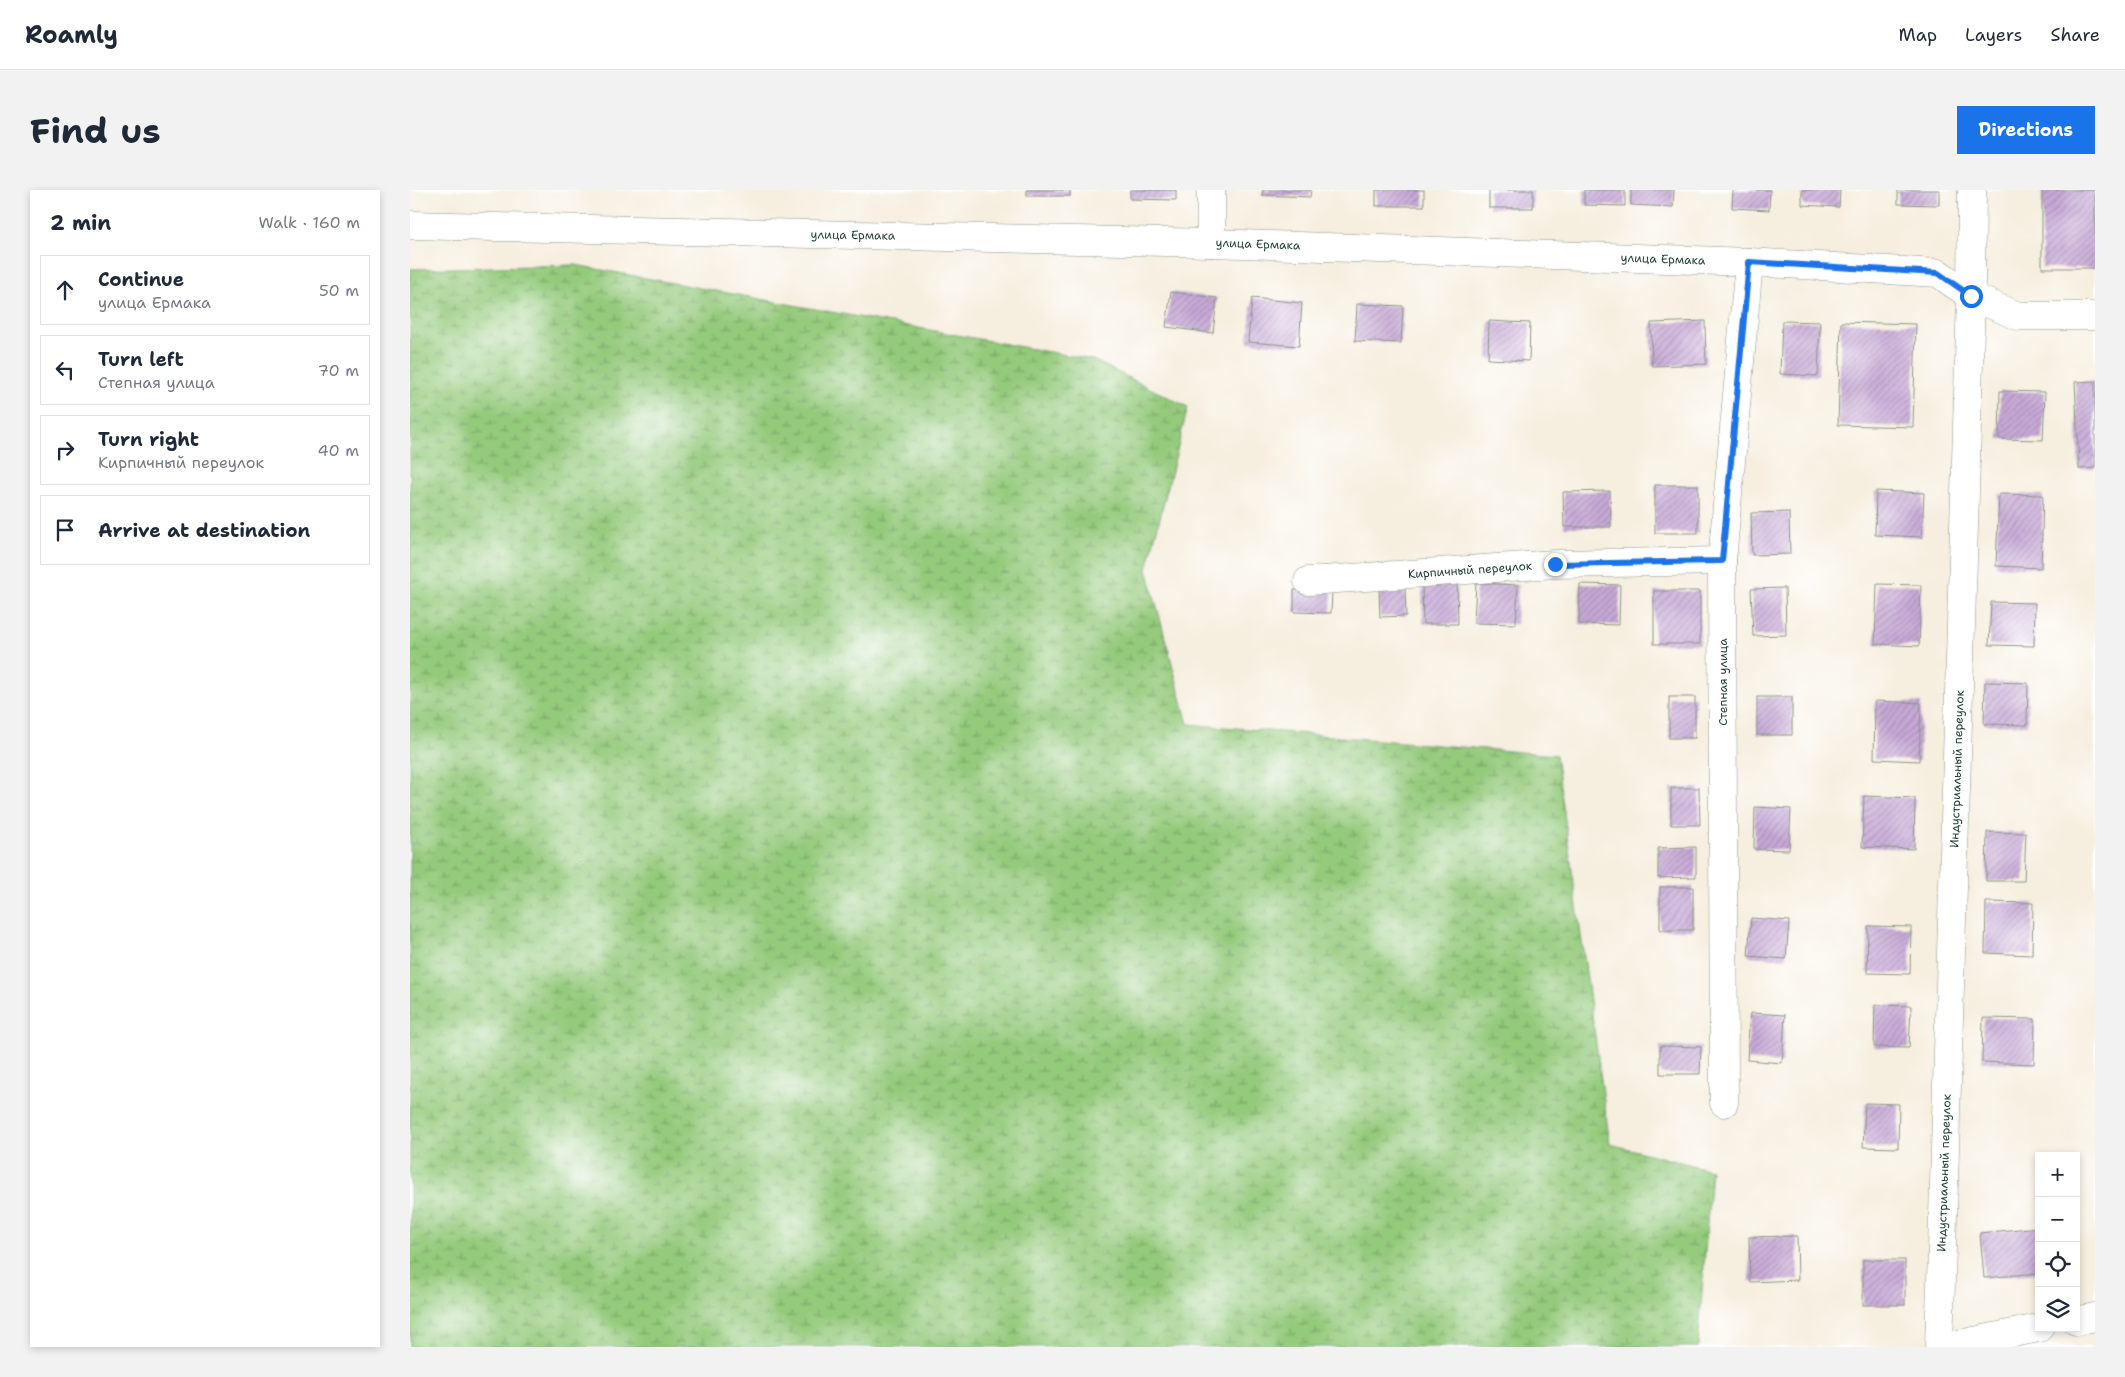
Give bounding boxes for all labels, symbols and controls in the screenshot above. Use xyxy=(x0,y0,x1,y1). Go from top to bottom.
text: Roamly xyxy=(25,19,118,51)
text: Map xyxy=(1899,23,1937,47)
text: Layers xyxy=(1965,23,2022,47)
text: Share xyxy=(2050,23,2100,47)
button: Directions xyxy=(1957,106,2095,154)
text: Find us xyxy=(30,107,161,154)
text: 2 min xyxy=(50,209,111,237)
text: Walk · 160 m xyxy=(259,212,360,233)
street label: улица Ермака xyxy=(811,226,896,244)
street label: улица Ермака xyxy=(1215,235,1301,253)
street label: улица Ермака xyxy=(1620,250,1706,268)
text: Continue xyxy=(98,267,184,292)
icon: ahead xyxy=(51,276,79,304)
text: 50 m xyxy=(319,280,359,301)
route start xyxy=(1960,285,1983,308)
text: улица Ермака xyxy=(98,292,211,313)
text: Turn left xyxy=(98,347,184,372)
icon: left xyxy=(51,356,79,384)
text: 70 m xyxy=(318,360,359,381)
text: Степная улица xyxy=(98,372,215,393)
text: Turn right xyxy=(98,427,199,452)
icon: right xyxy=(51,436,79,464)
text: 40 m xyxy=(317,440,359,461)
text: Кирпичный переулок xyxy=(98,452,264,473)
icon: arrive xyxy=(51,516,79,544)
text: Arrive at destination xyxy=(98,518,310,543)
route end xyxy=(1544,553,1567,576)
street label: Кирпичный переулок xyxy=(1407,558,1533,582)
street label: Степная улица xyxy=(1715,638,1731,726)
street label: Индустриальный переулок xyxy=(1946,689,1968,848)
street label: Индустриальный переулок xyxy=(1933,1093,1955,1252)
map controls xyxy=(2035,1152,2080,1332)
button: + xyxy=(2035,1152,2080,1197)
button: − xyxy=(2035,1197,2080,1242)
button: locate xyxy=(2035,1242,2080,1287)
button: layers xyxy=(2035,1287,2080,1332)

